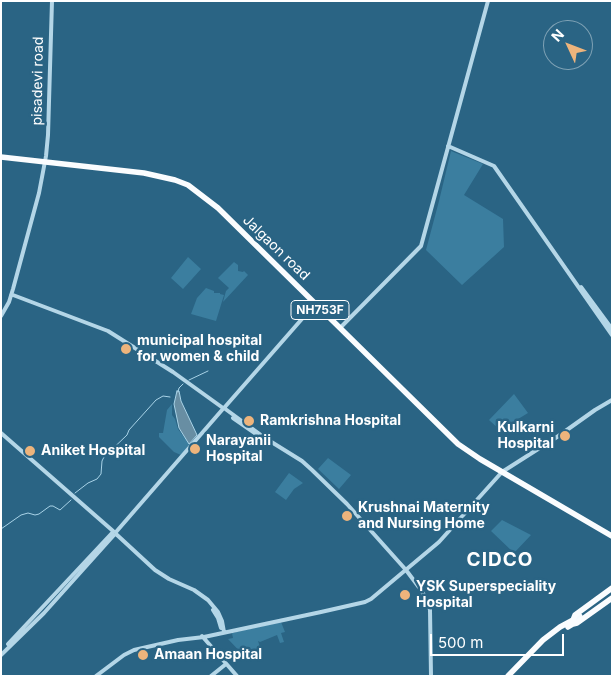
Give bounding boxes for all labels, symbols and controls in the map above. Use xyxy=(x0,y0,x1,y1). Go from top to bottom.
north arrow xyxy=(543,20,593,70)
text: N xyxy=(548,25,567,45)
street label: pisadevi road xyxy=(29,36,47,126)
street label: Jalgaon road xyxy=(239,212,313,284)
road number: NH753F xyxy=(291,300,349,320)
place label: municipal hospital for women & child xyxy=(137,333,262,366)
marker: municipal hospital for women & child xyxy=(119,342,133,356)
place label: Ramkrishna Hospital xyxy=(260,413,401,429)
marker: Ramkrishna Hospital xyxy=(242,414,256,428)
place label: Kulkarni Hospital xyxy=(497,420,554,452)
marker: Kulkarni Hospital xyxy=(558,429,572,443)
place label: Narayanii Hospital xyxy=(206,433,271,466)
marker: Narayanii Hospital xyxy=(188,442,202,456)
place label: Aniket Hospital xyxy=(41,443,145,459)
marker: Aniket Hospital xyxy=(23,444,37,458)
place label: Krushnai Maternity and Nursing Home xyxy=(358,500,490,532)
marker: Krushnai Maternity and Nursing Home xyxy=(340,509,354,523)
district label: CIDCO xyxy=(466,549,534,571)
place label: YSK Superspeciality Hospital xyxy=(416,579,556,612)
marker: YSK Superspeciality Hospital xyxy=(398,588,412,602)
scale bar xyxy=(433,624,567,656)
text: 500 m xyxy=(438,633,483,652)
place label: Amaan Hospital xyxy=(154,647,262,663)
marker: Amaan Hospital xyxy=(136,648,150,662)

